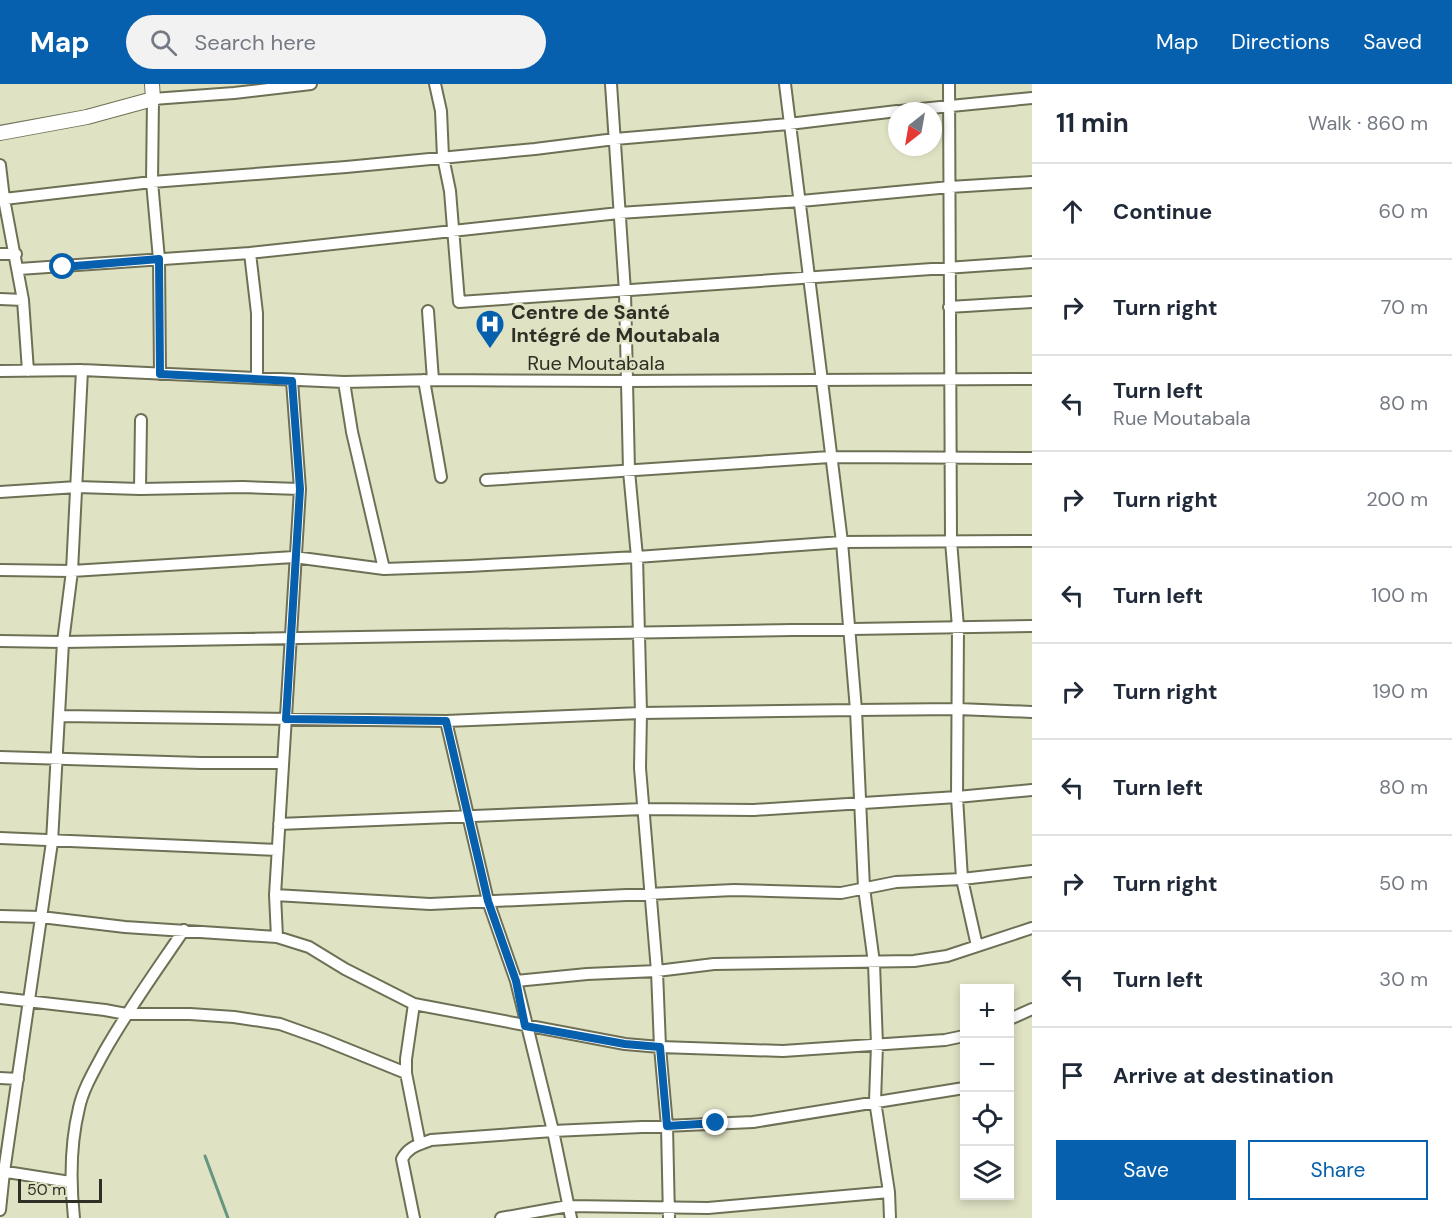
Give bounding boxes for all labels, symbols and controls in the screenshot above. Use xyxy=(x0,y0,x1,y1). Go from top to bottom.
search box xyxy=(126,15,546,69)
text: Map xyxy=(30,24,90,61)
icon: search xyxy=(147,26,180,59)
text: Search here xyxy=(195,28,316,57)
text: Map xyxy=(1156,28,1198,56)
text: Directions xyxy=(1231,28,1330,56)
text: Saved xyxy=(1363,28,1422,56)
north arrow xyxy=(888,102,942,156)
text: 11 min xyxy=(1056,106,1129,140)
text: Walk · 860 m xyxy=(1308,110,1428,136)
icon: ahead xyxy=(1056,195,1089,228)
text: Continue xyxy=(1113,197,1212,226)
text: 60 m xyxy=(1379,198,1428,224)
route start xyxy=(49,253,75,279)
icon: right xyxy=(1056,291,1089,324)
text: Turn right xyxy=(1113,293,1218,322)
text: 70 m xyxy=(1381,294,1428,320)
place label: Centre de Santé Intégré de Moutabala xyxy=(511,299,720,348)
hospital icon: Centre de Santé Intégré de Moutabala xyxy=(474,308,506,350)
street label: Rue Moutabala xyxy=(527,350,665,376)
text: Turn left xyxy=(1113,376,1203,405)
icon: left xyxy=(1056,387,1089,420)
text: 80 m xyxy=(1379,390,1428,416)
text: Rue Moutabala xyxy=(1113,405,1251,431)
icon: right xyxy=(1056,483,1089,516)
text: Turn right xyxy=(1113,485,1218,514)
text: 200 m xyxy=(1366,486,1428,512)
icon: left xyxy=(1056,579,1089,612)
text: Turn left xyxy=(1113,581,1203,610)
text: 100 m xyxy=(1371,582,1428,608)
icon: right xyxy=(1056,675,1089,708)
text: Turn right xyxy=(1113,677,1218,706)
text: 190 m xyxy=(1372,678,1428,704)
icon: left xyxy=(1056,771,1089,804)
text: Turn left xyxy=(1113,773,1203,802)
text: 80 m xyxy=(1379,774,1428,800)
icon: right xyxy=(1056,867,1089,900)
text: Turn right xyxy=(1113,869,1218,898)
text: 50 m xyxy=(1379,870,1428,896)
icon: left xyxy=(1056,963,1089,996)
text: Turn left xyxy=(1113,965,1203,994)
text: 30 m xyxy=(1379,966,1428,992)
map controls xyxy=(960,984,1014,1200)
button: + xyxy=(960,984,1014,1038)
button: − xyxy=(960,1038,1014,1092)
icon: arrive xyxy=(1056,1059,1089,1092)
text: Arrive at destination xyxy=(1113,1061,1334,1090)
button: locate xyxy=(960,1092,1014,1146)
route end xyxy=(702,1109,728,1135)
button: Save xyxy=(1056,1140,1236,1200)
button: Share xyxy=(1248,1140,1428,1200)
button: layers xyxy=(960,1146,1014,1200)
scale bar xyxy=(18,1176,102,1204)
text: 50 m xyxy=(27,1179,66,1200)

